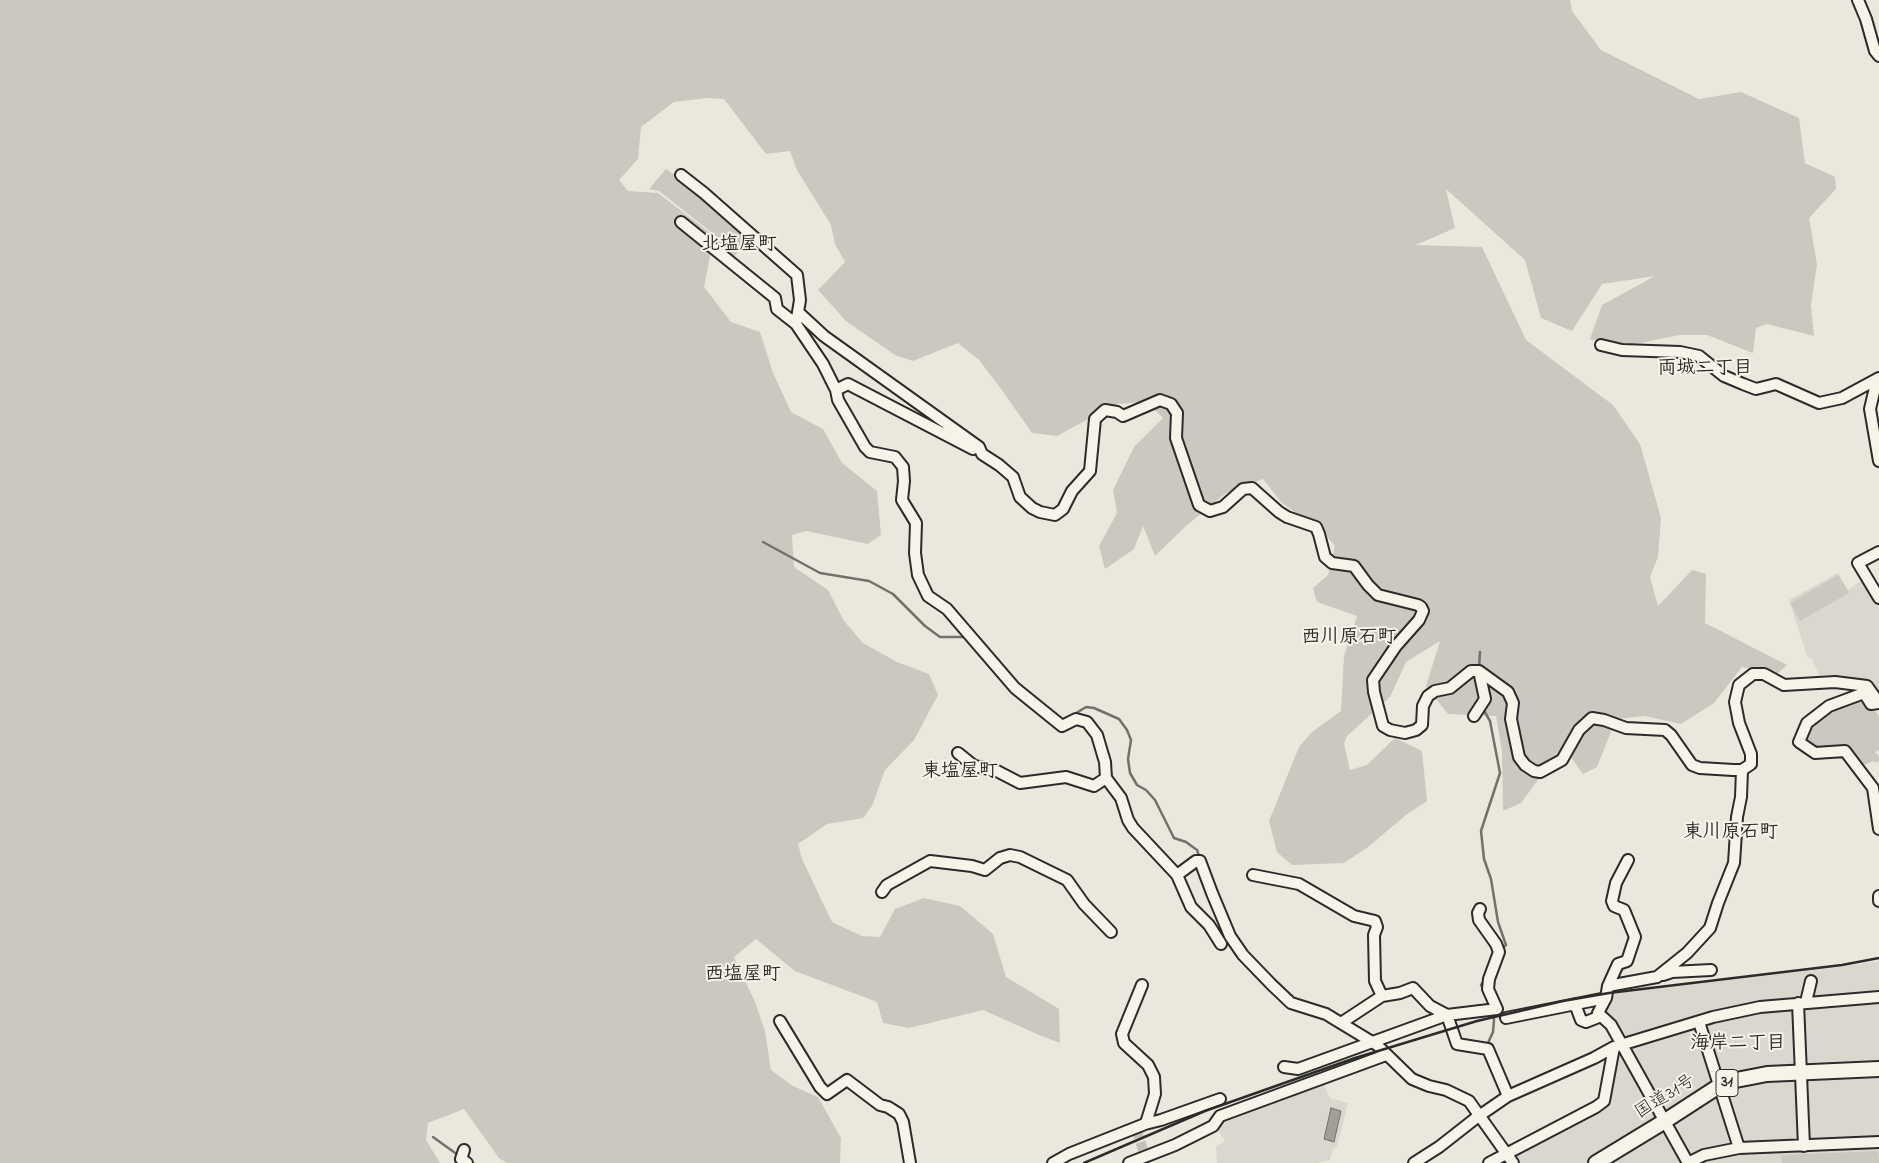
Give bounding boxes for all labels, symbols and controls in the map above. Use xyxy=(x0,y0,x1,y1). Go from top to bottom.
district label: 北塩屋町 xyxy=(701,235,777,257)
district label: 両城二丁目 xyxy=(1658,359,1752,381)
district label: 西川原石町 xyxy=(1302,628,1396,650)
district label: 東塩屋町 xyxy=(922,762,998,784)
district label: 東川原石町 xyxy=(1684,823,1778,845)
district label: 西塩屋町 xyxy=(705,965,781,987)
district label: 海岸二丁目 xyxy=(1691,1034,1785,1056)
road number: 31 xyxy=(1716,1070,1738,1096)
street label: 国道31号 xyxy=(1632,1071,1700,1125)

